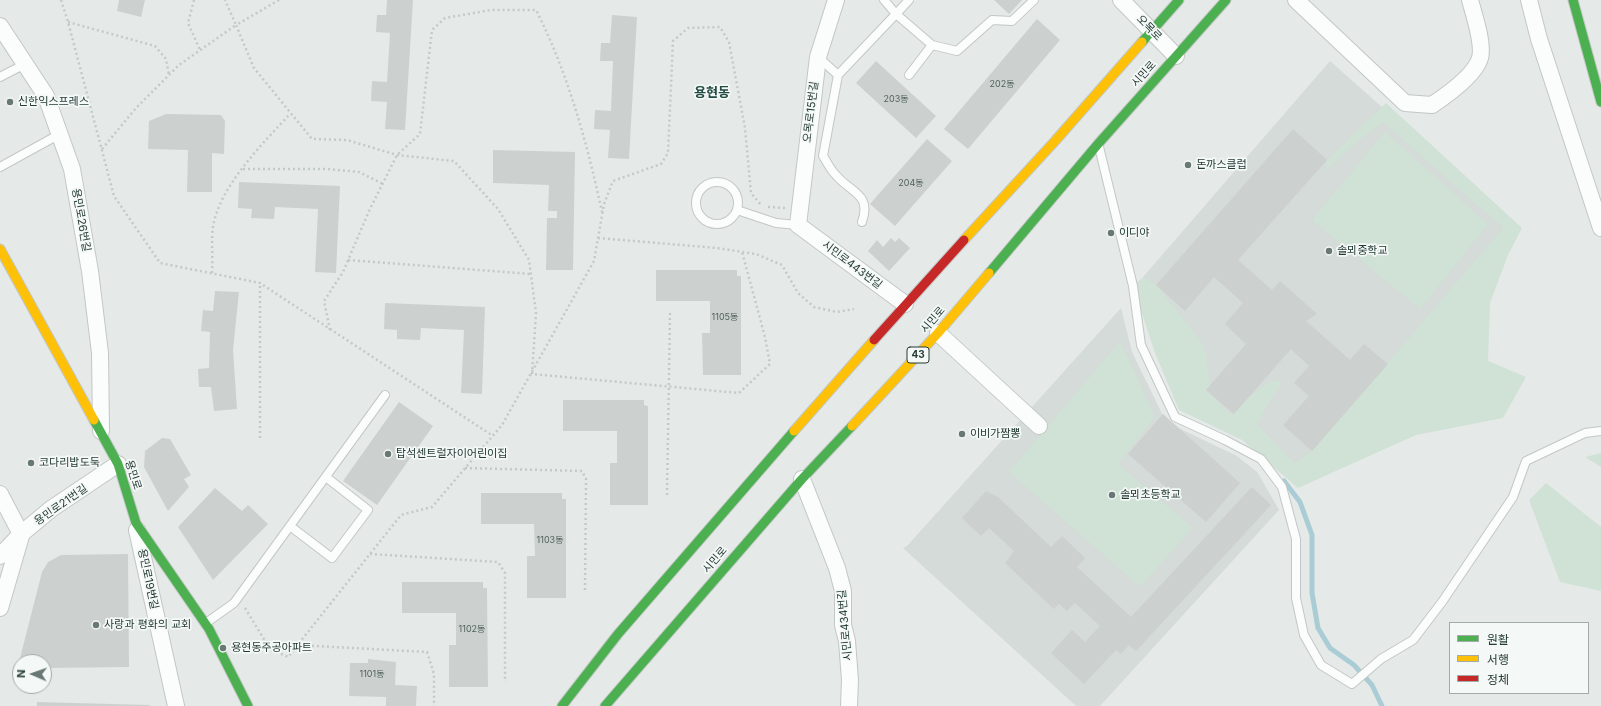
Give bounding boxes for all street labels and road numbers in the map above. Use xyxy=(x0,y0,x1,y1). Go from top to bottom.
street label: 오목로 xyxy=(1134,13,1164,43)
street label: 시민로 xyxy=(1129,58,1159,90)
street label: 오목로15번길 xyxy=(801,81,821,143)
street label: 용민로26번길 xyxy=(69,187,93,253)
street label: 시민로443번길 xyxy=(819,238,885,292)
street label: 시민로 xyxy=(918,304,948,336)
road number: 43 xyxy=(907,347,929,363)
street label: 용민로 xyxy=(122,459,144,491)
street label: 용민로21번길 xyxy=(32,482,90,528)
street label: 시민로 xyxy=(700,544,730,576)
street label: 용민로19번길 xyxy=(135,547,161,611)
street label: 시민로434번길 xyxy=(835,589,855,661)

